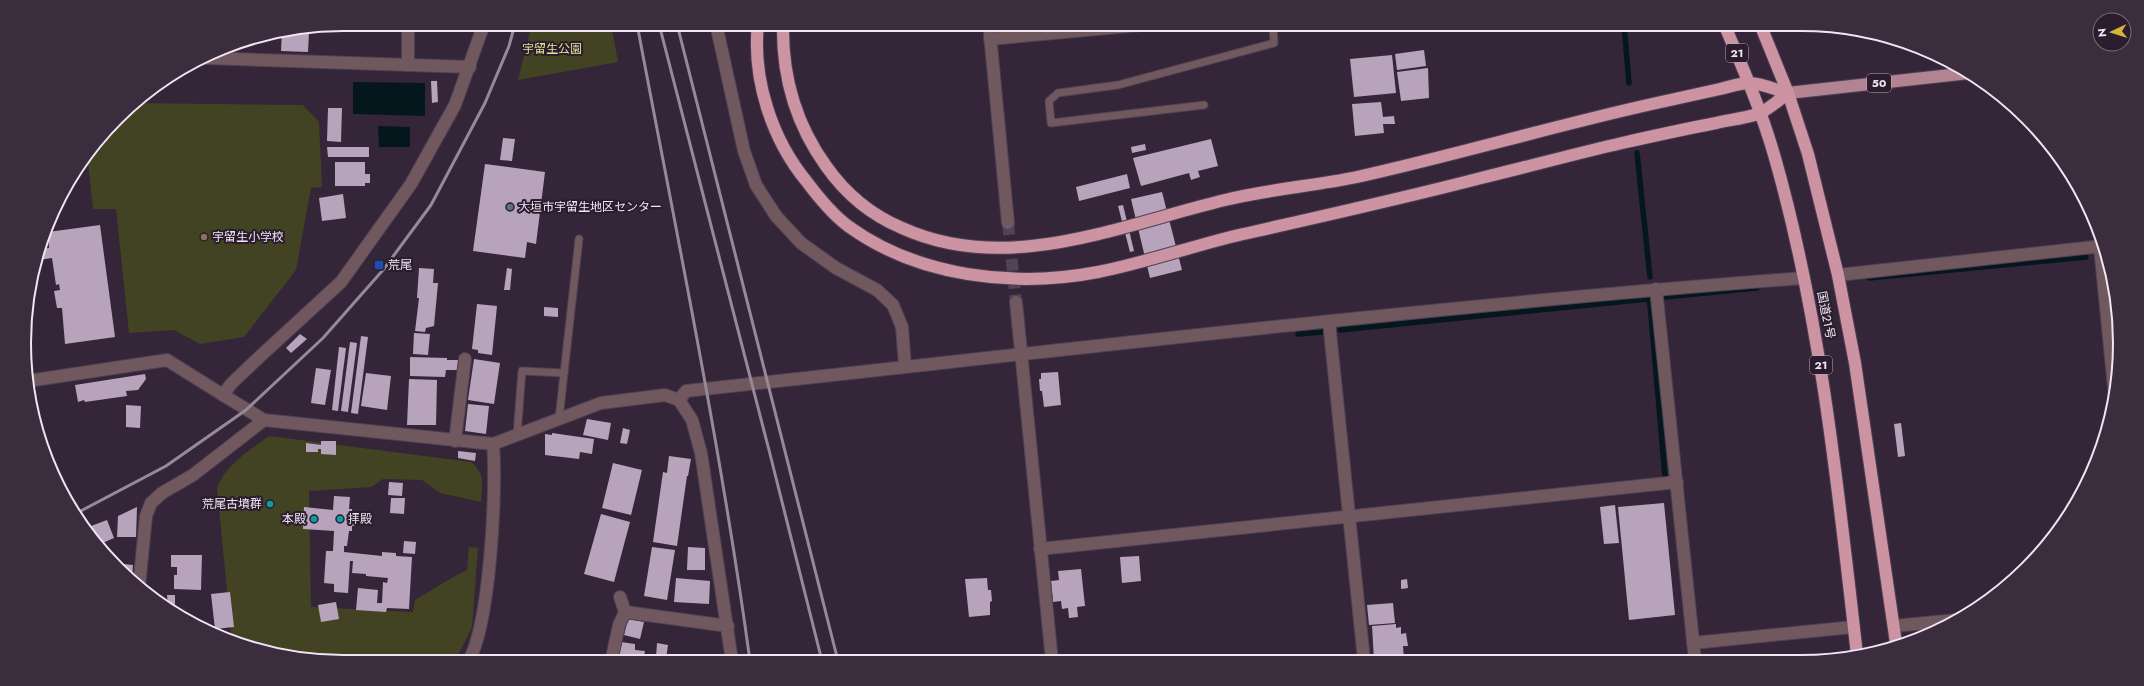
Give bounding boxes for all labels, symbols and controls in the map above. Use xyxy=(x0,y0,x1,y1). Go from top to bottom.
north arrow xyxy=(2092,12,2132,52)
text: N xyxy=(2094,28,2110,38)
park label: 宇留生公園 xyxy=(522,40,582,58)
road number: 21 xyxy=(1726,44,1748,62)
road number: 50 xyxy=(1867,74,1891,92)
place label: 大垣市宇留生地区センター xyxy=(518,198,662,216)
marker: 大垣市宇留生地区センター xyxy=(505,202,515,212)
place label: 宇留生小学校 xyxy=(212,228,284,246)
marker: 宇留生小学校 xyxy=(199,232,209,242)
place label: 荒尾 xyxy=(388,256,412,274)
marker: 荒尾 xyxy=(373,259,385,271)
street label: 国道21号 xyxy=(1813,290,1839,340)
road number: 21 xyxy=(1810,356,1832,374)
place label: 荒尾古墳群 xyxy=(202,495,262,513)
marker: 荒尾古墳群 xyxy=(265,499,275,509)
place label: 本殿 xyxy=(282,510,306,528)
place label: 拝殿 xyxy=(348,510,372,528)
marker: 本殿 xyxy=(309,514,319,524)
marker: 拝殿 xyxy=(335,514,345,524)

